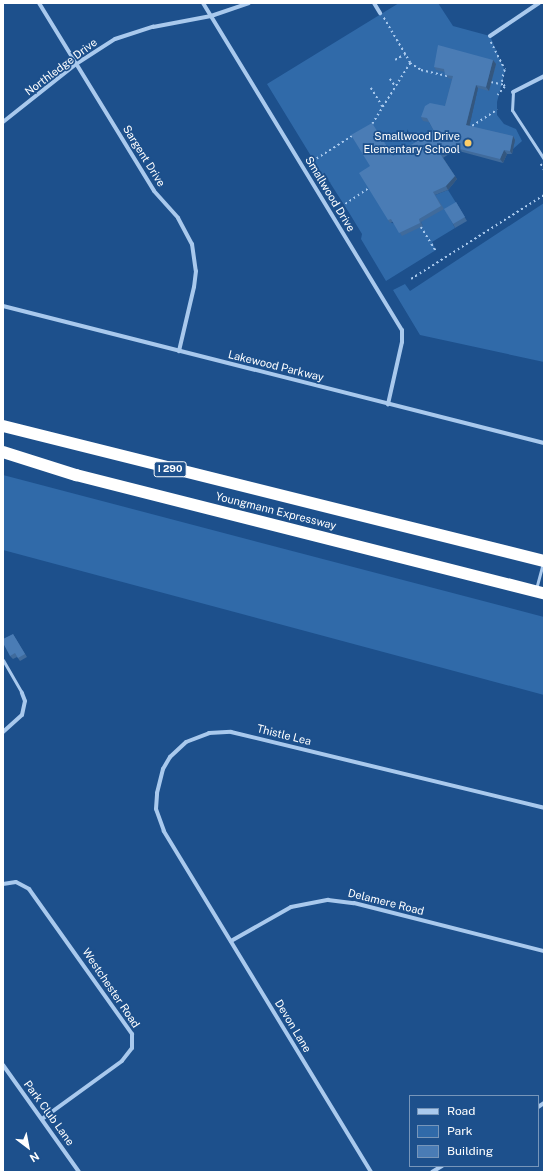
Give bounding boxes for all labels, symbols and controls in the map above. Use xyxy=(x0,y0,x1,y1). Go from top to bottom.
street label: Northledge Drive xyxy=(22,36,100,98)
street label: Sargent Drive xyxy=(120,123,168,189)
place label: Smallwood Drive Elementary School xyxy=(363,130,460,156)
marker: Smallwood Drive Elementary School xyxy=(463,138,473,148)
street label: Smallwood Drive xyxy=(302,154,358,234)
street label: Lakewood Parkway xyxy=(227,348,325,384)
road number: I 290 xyxy=(153,461,187,477)
street label: Youngmann Expressway xyxy=(214,490,338,532)
street label: Thistle Lea xyxy=(255,722,313,748)
street label: Delamere Road xyxy=(346,886,426,918)
street label: Westchester Road xyxy=(80,946,142,1030)
street label: Devon Lane xyxy=(272,997,314,1055)
street label: Park Club Lane xyxy=(21,1078,77,1148)
legend xyxy=(409,1095,539,1167)
text: Road xyxy=(447,1104,475,1118)
text: Park xyxy=(447,1124,473,1138)
north arrow xyxy=(8,1127,48,1167)
text: Building xyxy=(447,1144,493,1158)
text: N xyxy=(28,1150,41,1165)

